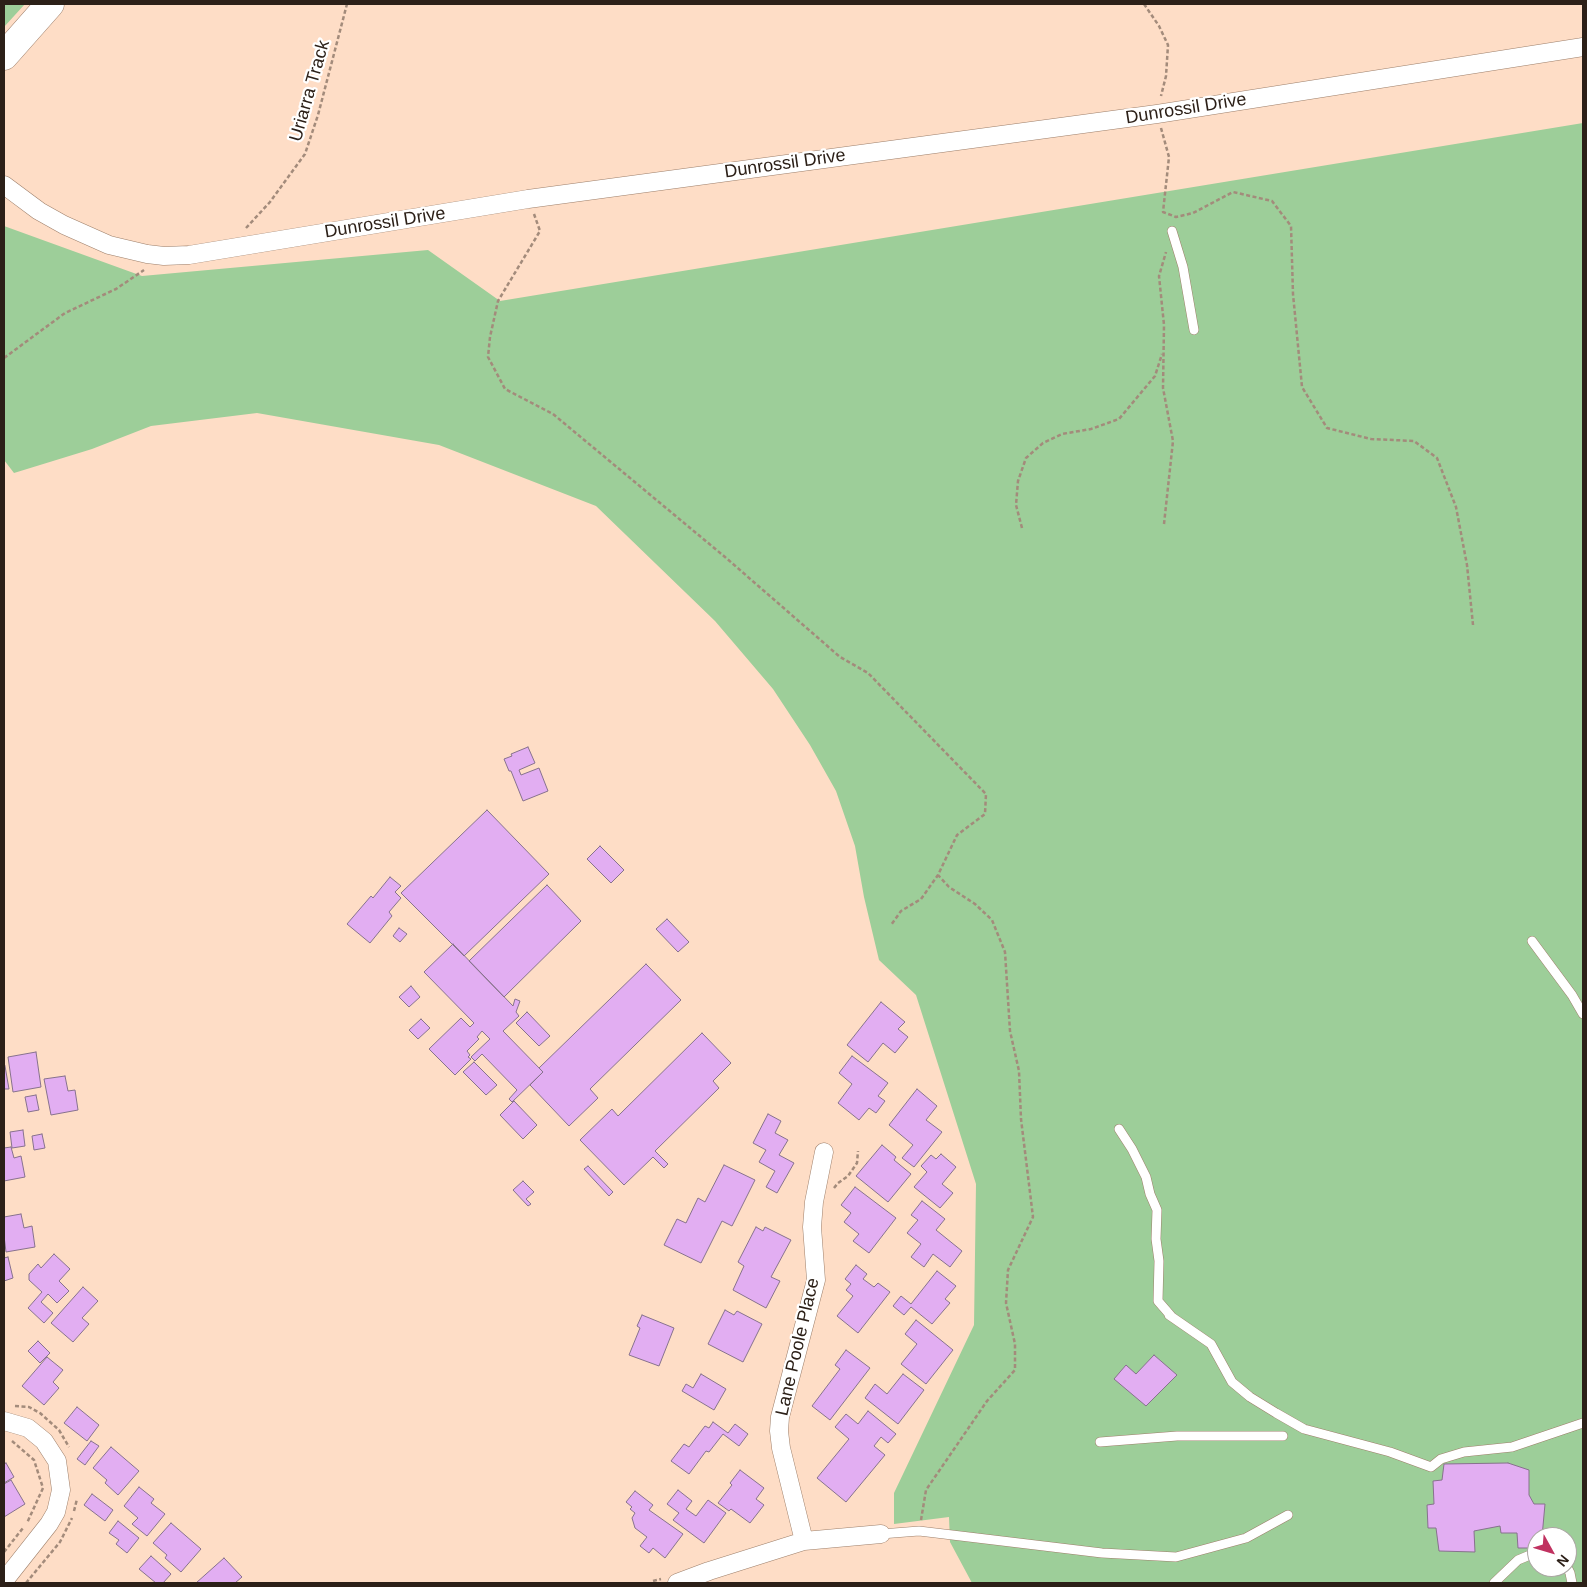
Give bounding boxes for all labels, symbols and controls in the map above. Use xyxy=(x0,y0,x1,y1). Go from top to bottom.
street label: Uriarra Track xyxy=(285,38,335,144)
street label: Dunrossil Drive xyxy=(1124,89,1248,129)
street label: Dunrossil Drive xyxy=(723,145,847,183)
street label: Dunrossil Drive xyxy=(323,203,447,243)
street label: Lane Poole Place xyxy=(772,1276,824,1418)
north arrow xyxy=(1527,1527,1577,1577)
text: N xyxy=(1553,1552,1572,1570)

